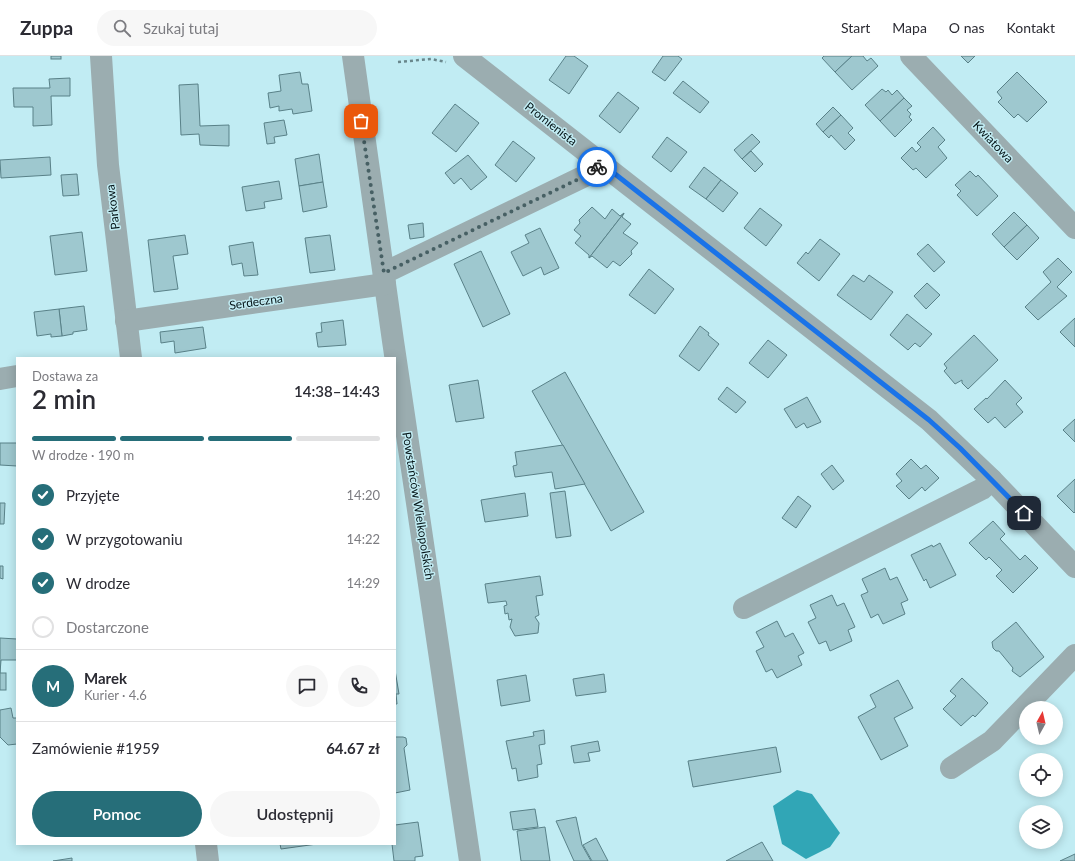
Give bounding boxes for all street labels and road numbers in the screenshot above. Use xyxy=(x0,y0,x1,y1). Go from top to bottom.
street label: Promienista xyxy=(522,99,580,149)
street label: Kwiatowa xyxy=(970,118,1017,166)
street label: Parkowa xyxy=(102,184,123,230)
street label: Serdeczna xyxy=(228,290,284,313)
street label: Powstańców Wielkopolskich xyxy=(399,431,438,581)

